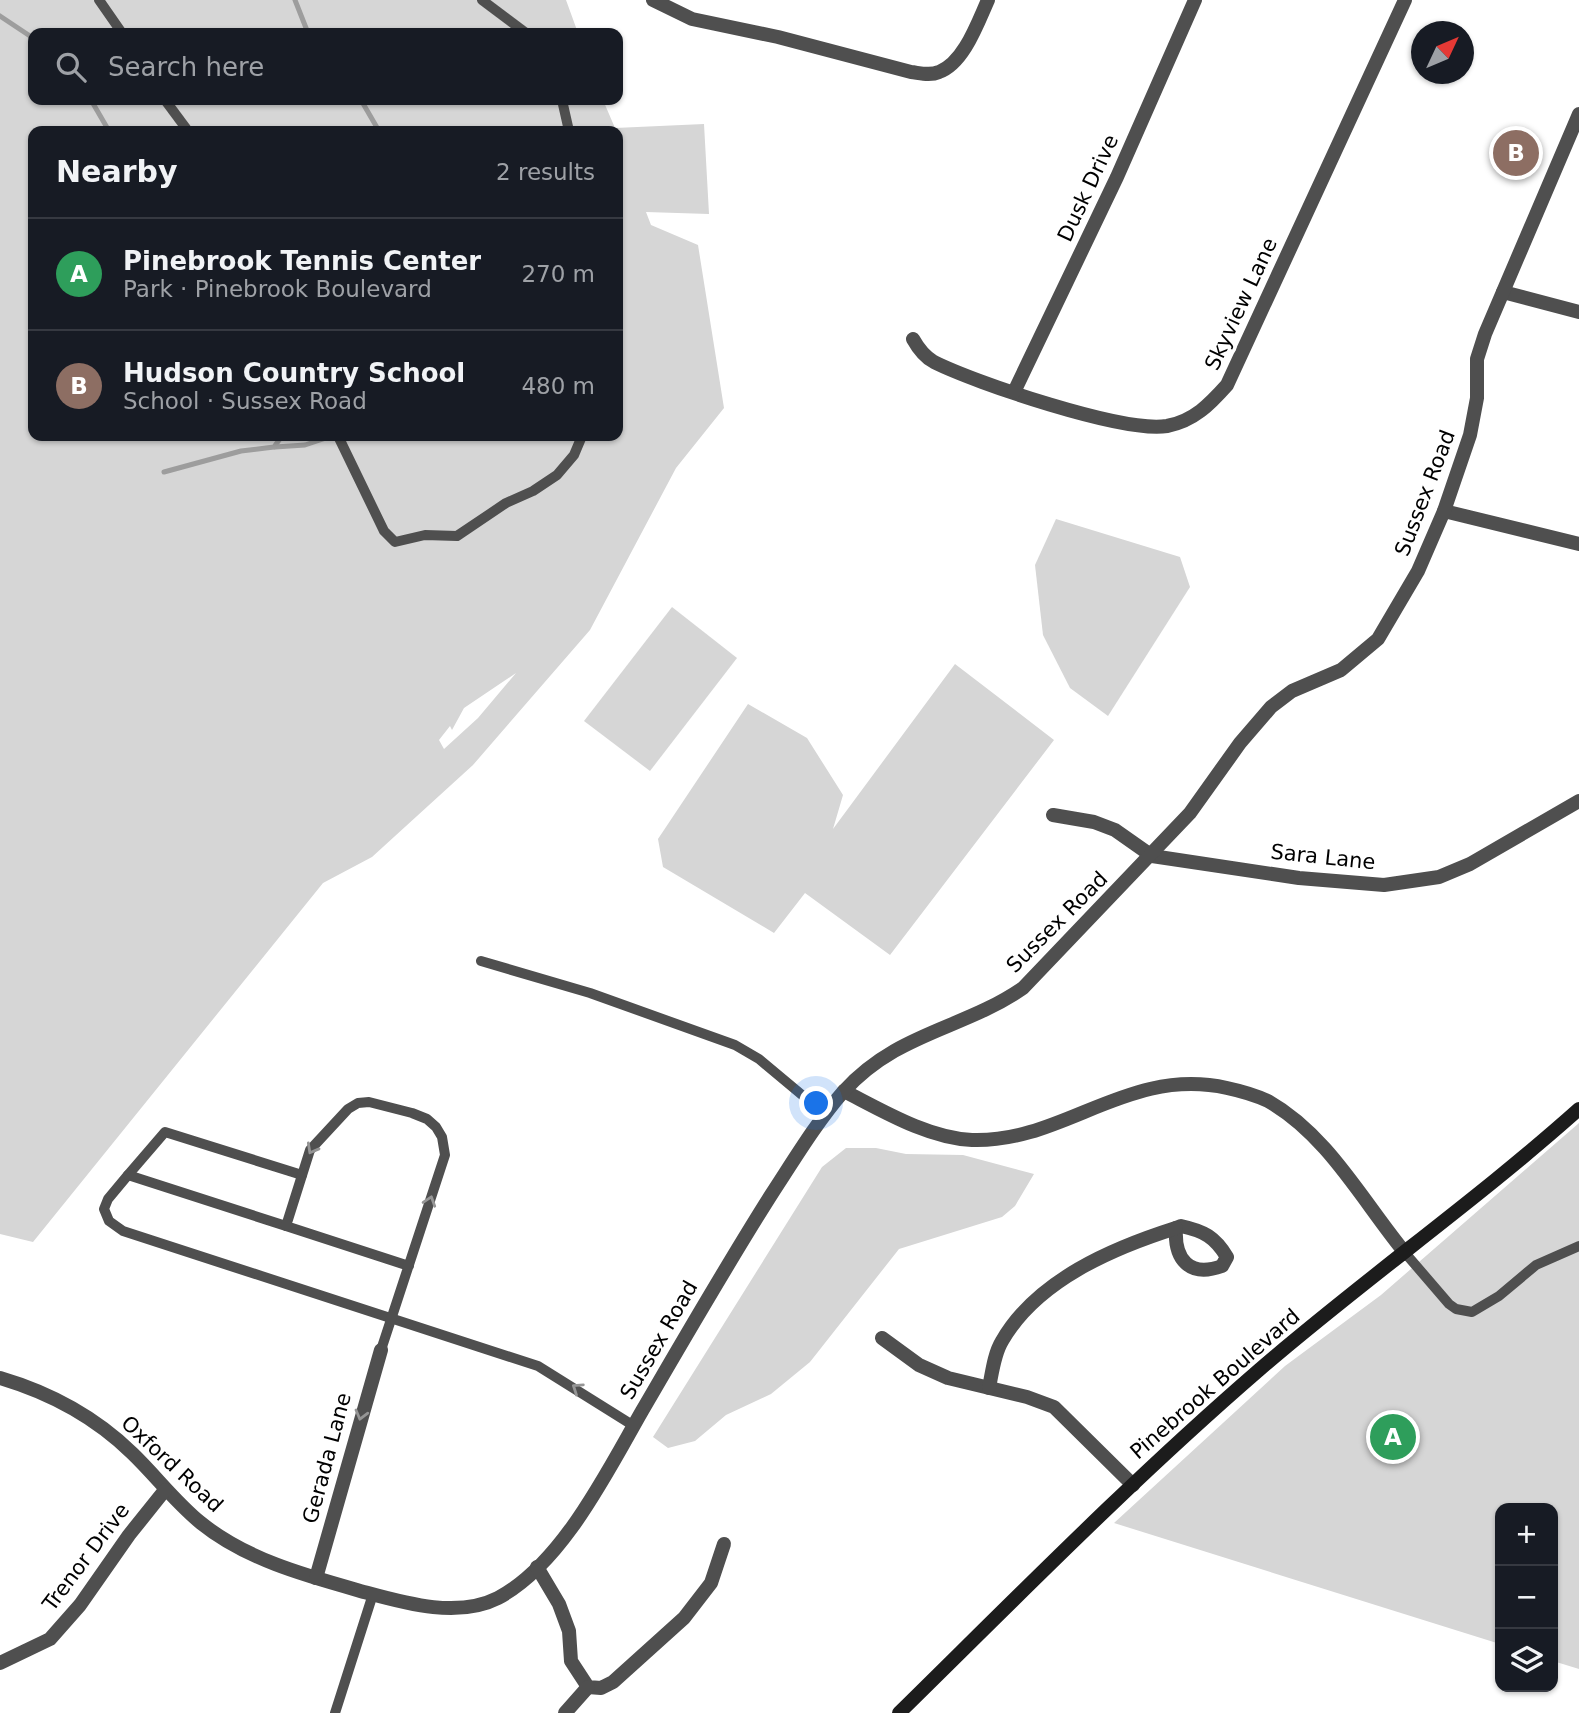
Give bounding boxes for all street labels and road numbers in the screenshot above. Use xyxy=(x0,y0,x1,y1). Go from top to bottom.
street label: Dusk Drive xyxy=(1053,131,1123,245)
street label: Skyview Lane xyxy=(1200,234,1282,374)
street label: Sussex Road xyxy=(1390,427,1460,559)
street label: Sara Lane xyxy=(1269,840,1377,874)
street label: Sussex Road xyxy=(1002,867,1112,977)
street label: Sussex Road xyxy=(615,1276,703,1404)
street label: Pinebrook Boulevard xyxy=(1125,1304,1305,1464)
street label: Gerada Lane xyxy=(298,1390,356,1526)
street label: Oxford Road xyxy=(116,1411,228,1517)
street label: Trenor Drive xyxy=(37,1499,134,1616)

